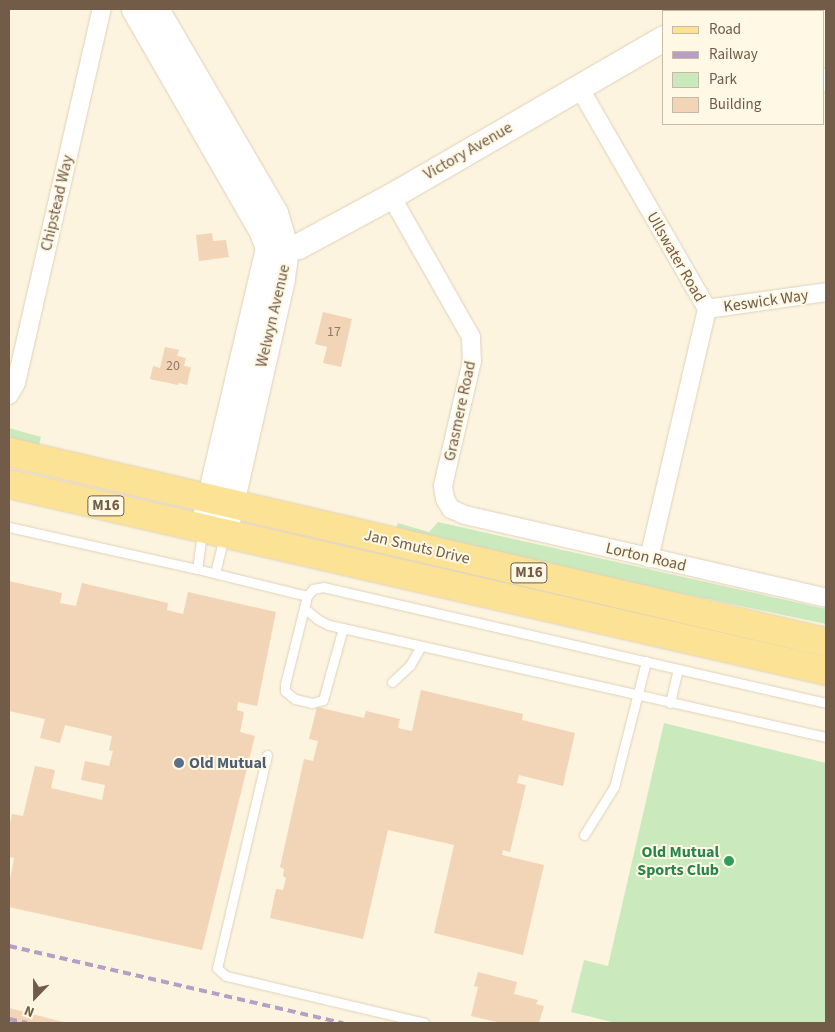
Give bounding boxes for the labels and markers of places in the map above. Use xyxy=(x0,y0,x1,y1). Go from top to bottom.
place label: Old Mutual xyxy=(189,753,266,773)
marker: Old Mutual xyxy=(173,757,185,769)
place label: Old Mutual Sports Club xyxy=(637,842,719,880)
marker: Old Mutual Sports Club xyxy=(723,855,735,867)

